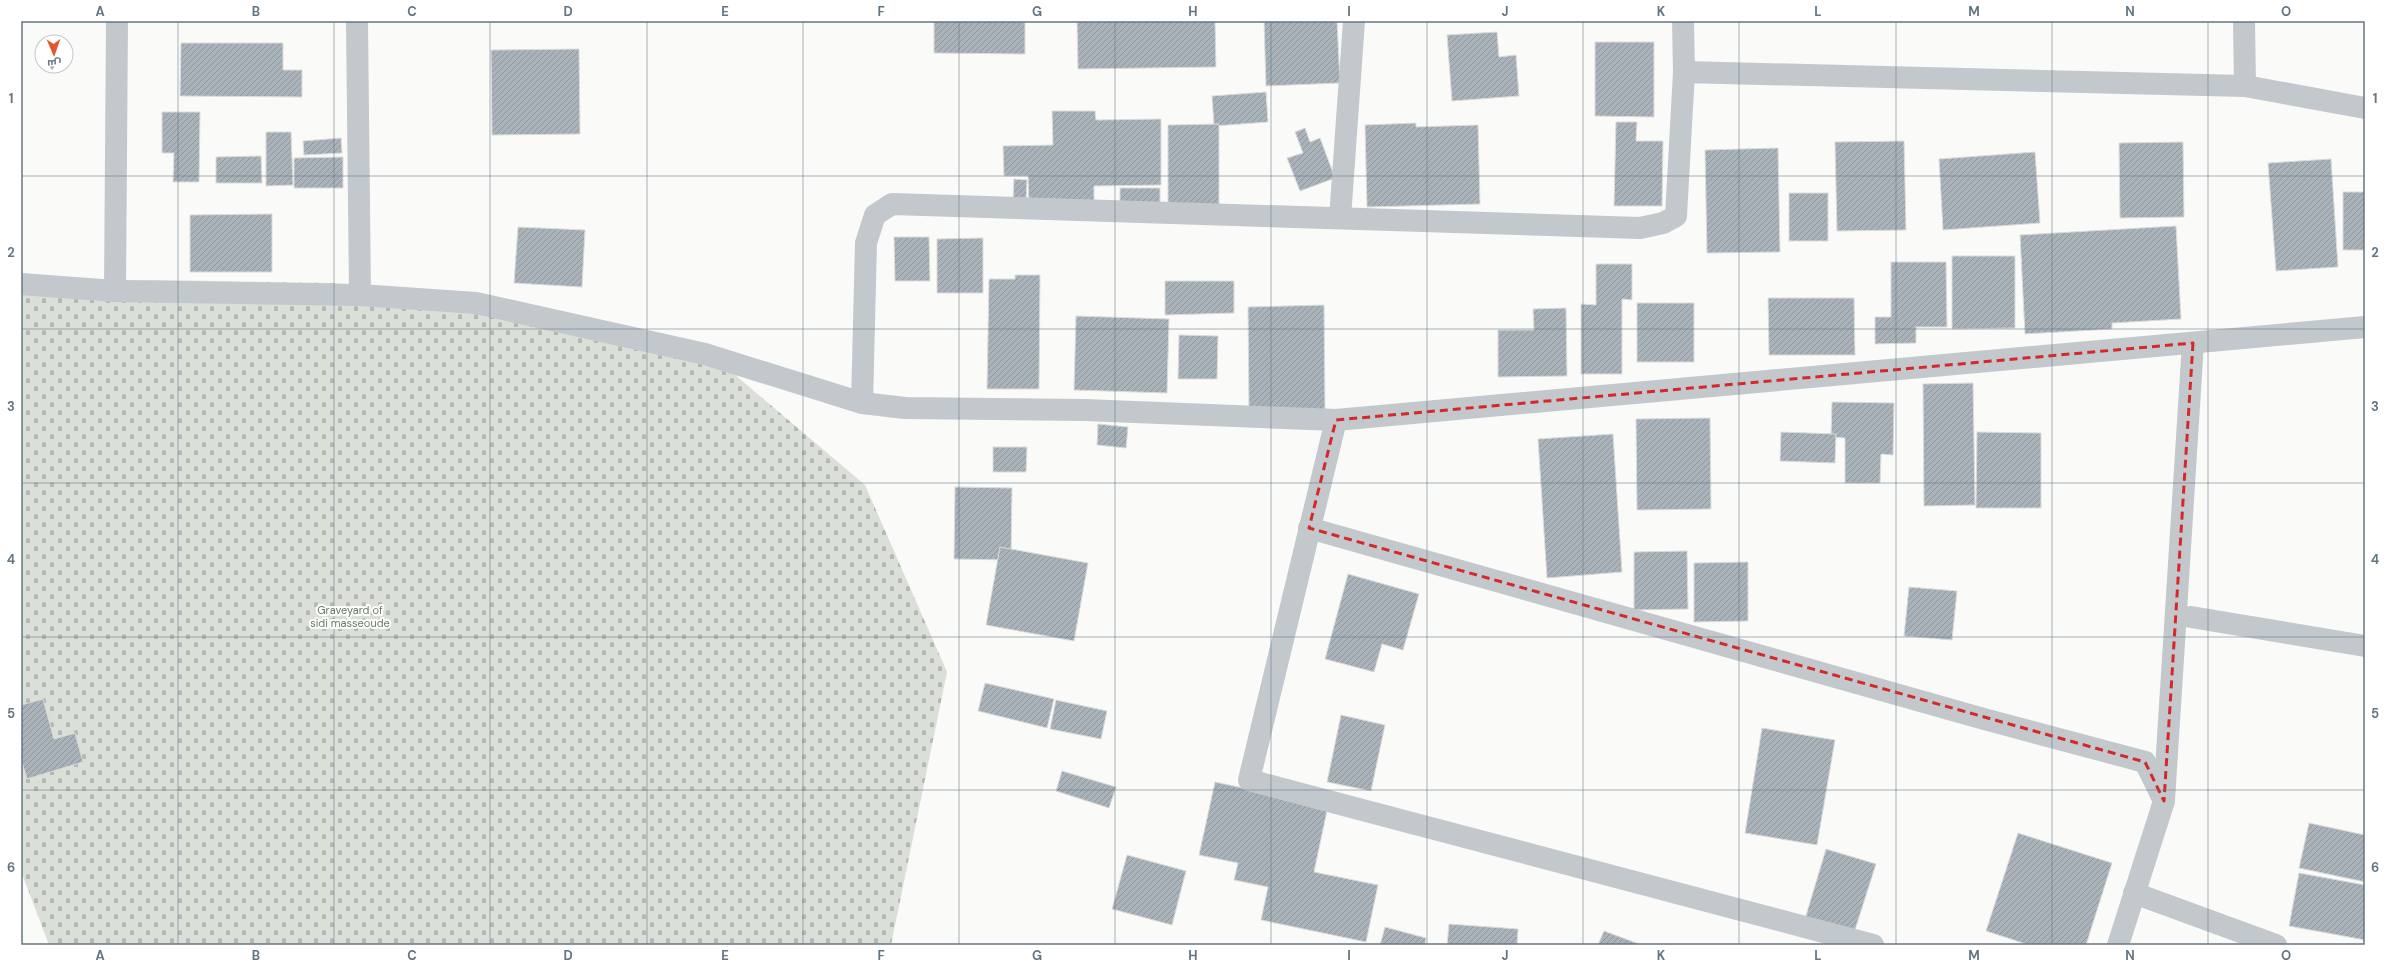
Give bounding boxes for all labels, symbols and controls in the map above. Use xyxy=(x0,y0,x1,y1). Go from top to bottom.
text: A xyxy=(95,3,105,20)
text: B xyxy=(252,3,260,20)
text: C xyxy=(407,3,417,20)
text: D xyxy=(563,3,573,20)
text: E xyxy=(721,3,729,20)
text: F xyxy=(877,3,885,20)
text: G xyxy=(1032,3,1042,20)
text: H xyxy=(1188,3,1198,20)
text: I xyxy=(1347,3,1351,20)
text: J xyxy=(1501,3,1509,20)
text: K xyxy=(1657,3,1666,20)
text: L xyxy=(1814,3,1822,20)
text: M xyxy=(1968,3,1980,20)
text: N xyxy=(2125,3,2135,20)
text: O xyxy=(2281,3,2291,20)
north arrow xyxy=(34,34,74,74)
text: ش xyxy=(47,57,62,71)
text: 1 xyxy=(9,90,13,107)
text: 1 xyxy=(2373,90,2377,107)
text: 2 xyxy=(7,244,15,261)
text: 2 xyxy=(2371,244,2379,261)
text: 3 xyxy=(7,398,15,415)
text: 3 xyxy=(2371,398,2379,415)
text: 4 xyxy=(7,551,15,568)
text: 4 xyxy=(2371,551,2379,568)
park label: Graveyard of sidi masseoude xyxy=(310,603,390,630)
text: 5 xyxy=(7,705,15,722)
text: 5 xyxy=(2371,705,2379,722)
text: 6 xyxy=(7,859,15,876)
text: 6 xyxy=(2371,859,2379,876)
text: A xyxy=(95,947,105,964)
text: B xyxy=(252,947,260,964)
text: C xyxy=(407,947,417,964)
text: D xyxy=(563,947,573,964)
text: E xyxy=(721,947,729,964)
text: F xyxy=(877,947,885,964)
text: G xyxy=(1032,947,1042,964)
text: H xyxy=(1188,947,1198,964)
text: I xyxy=(1347,947,1351,964)
text: J xyxy=(1501,947,1509,964)
text: K xyxy=(1657,947,1666,964)
text: L xyxy=(1814,947,1822,964)
text: M xyxy=(1968,947,1980,964)
text: N xyxy=(2125,947,2135,964)
text: O xyxy=(2281,947,2291,964)

